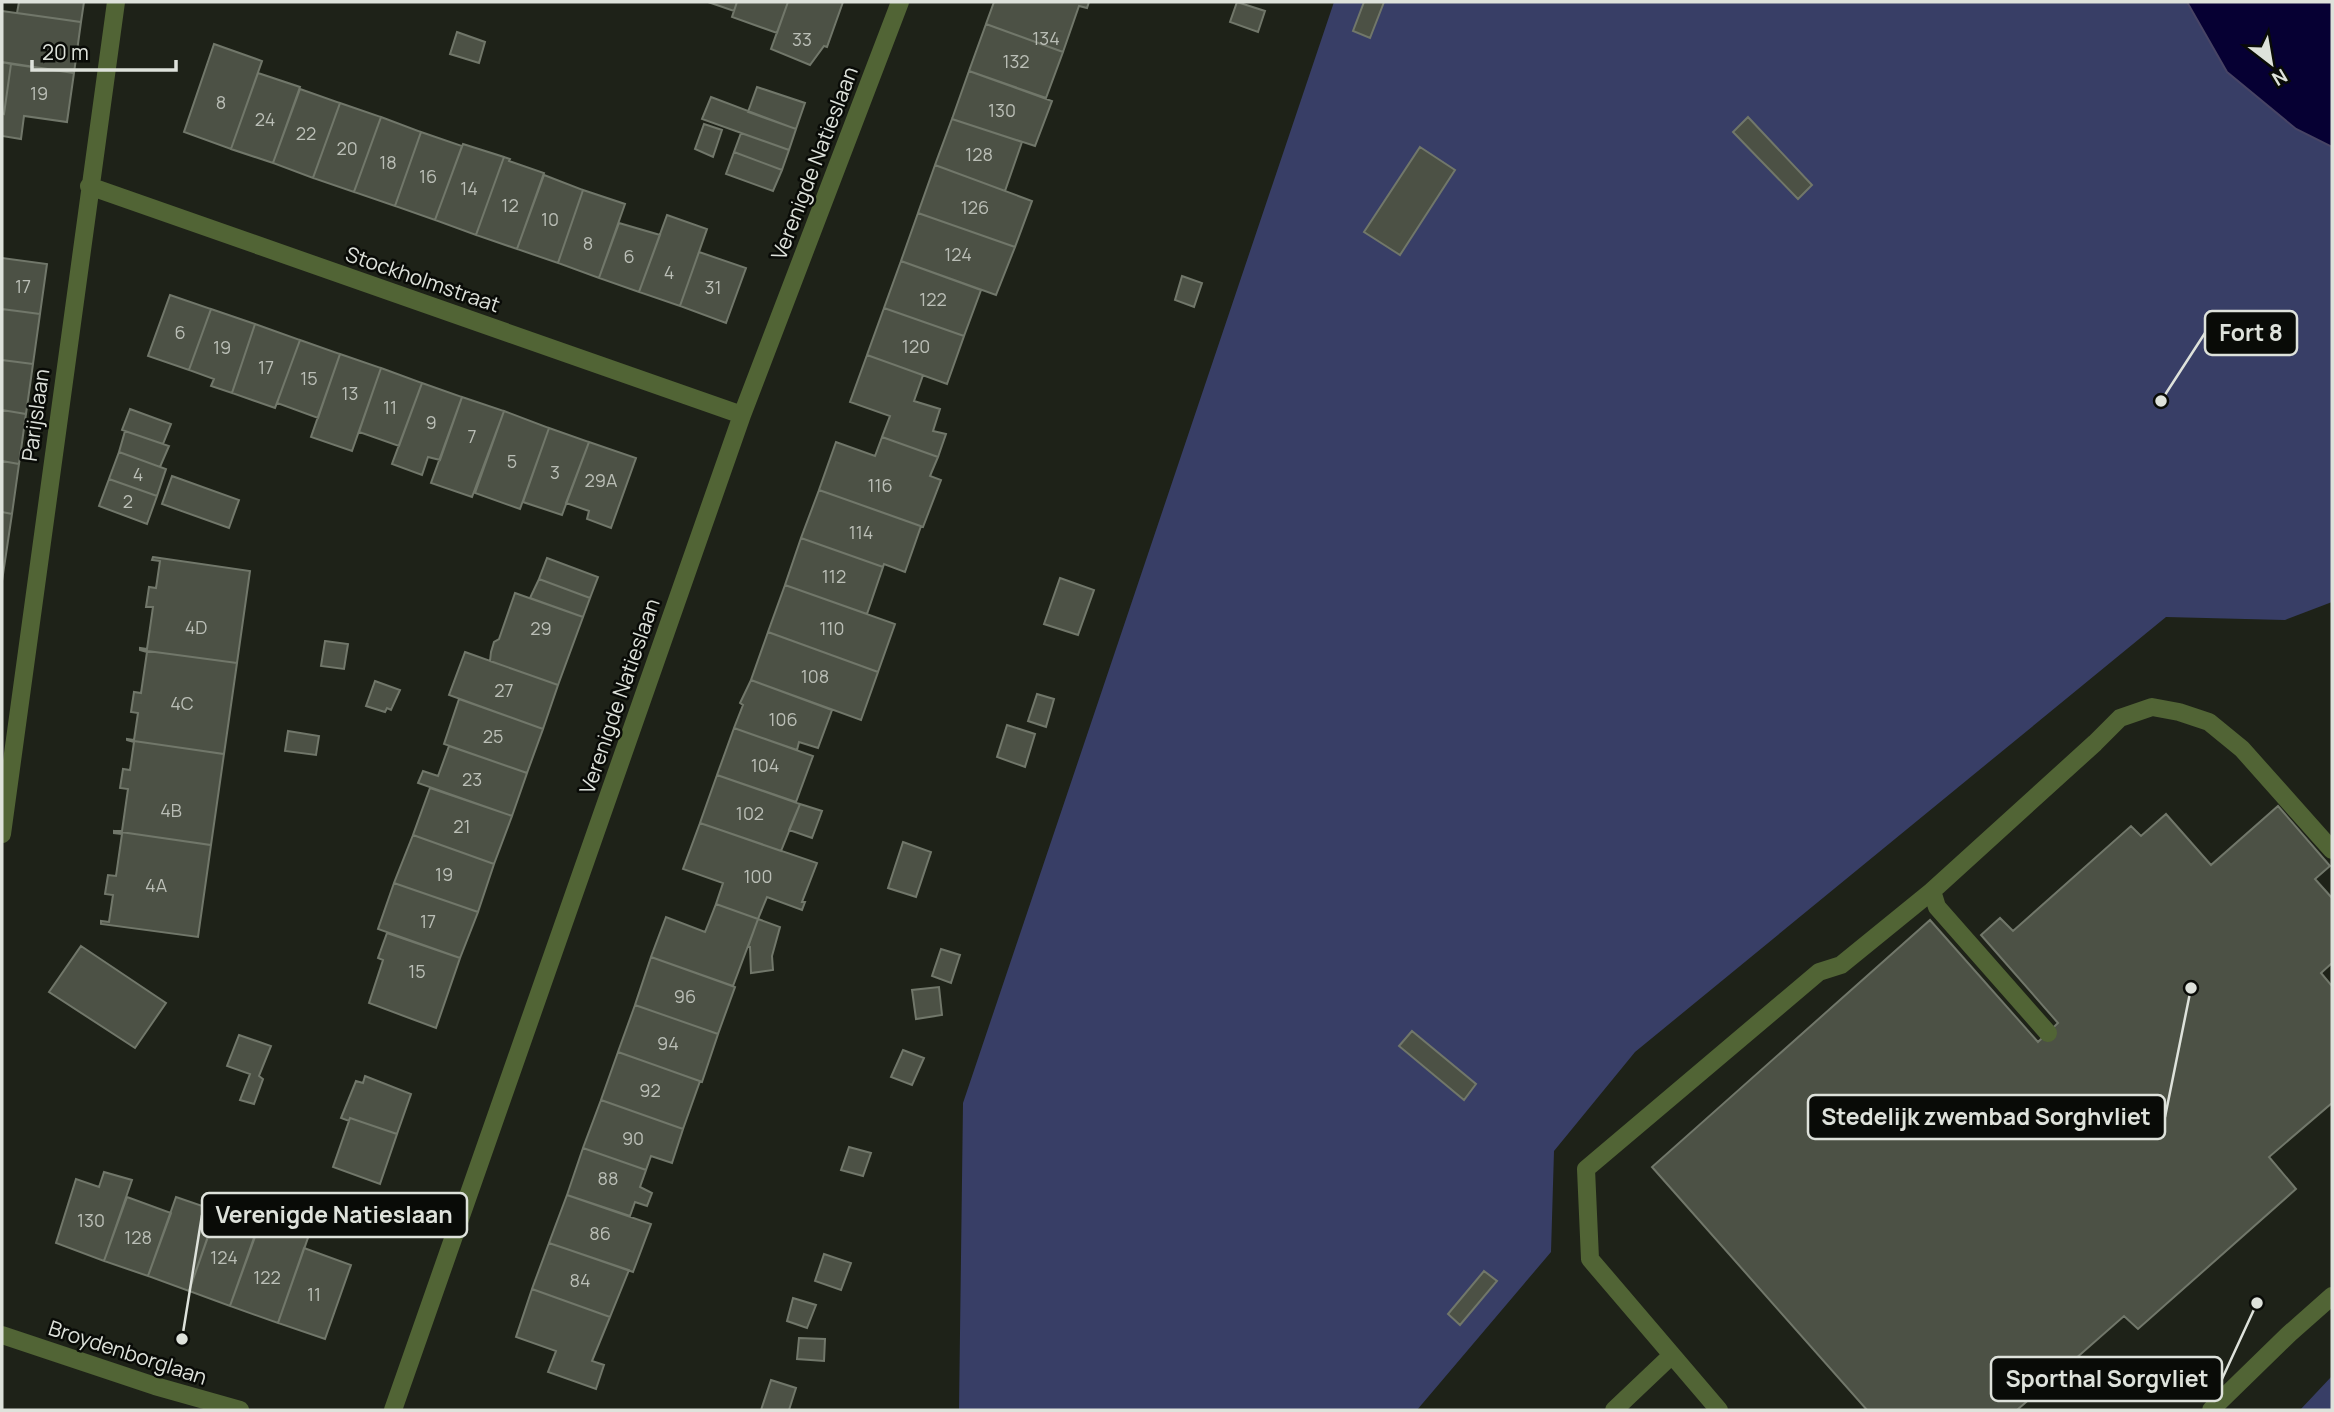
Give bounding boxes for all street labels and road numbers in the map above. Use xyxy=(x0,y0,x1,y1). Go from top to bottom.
street label: Verenigde Natieslaan xyxy=(764,62,864,264)
street label: Stockholmstraat xyxy=(342,239,504,319)
street label: Parijslaan xyxy=(15,367,55,463)
street label: Verenigde Natieslaan xyxy=(572,594,666,798)
street label: Broydenborglaan xyxy=(45,1313,211,1391)

